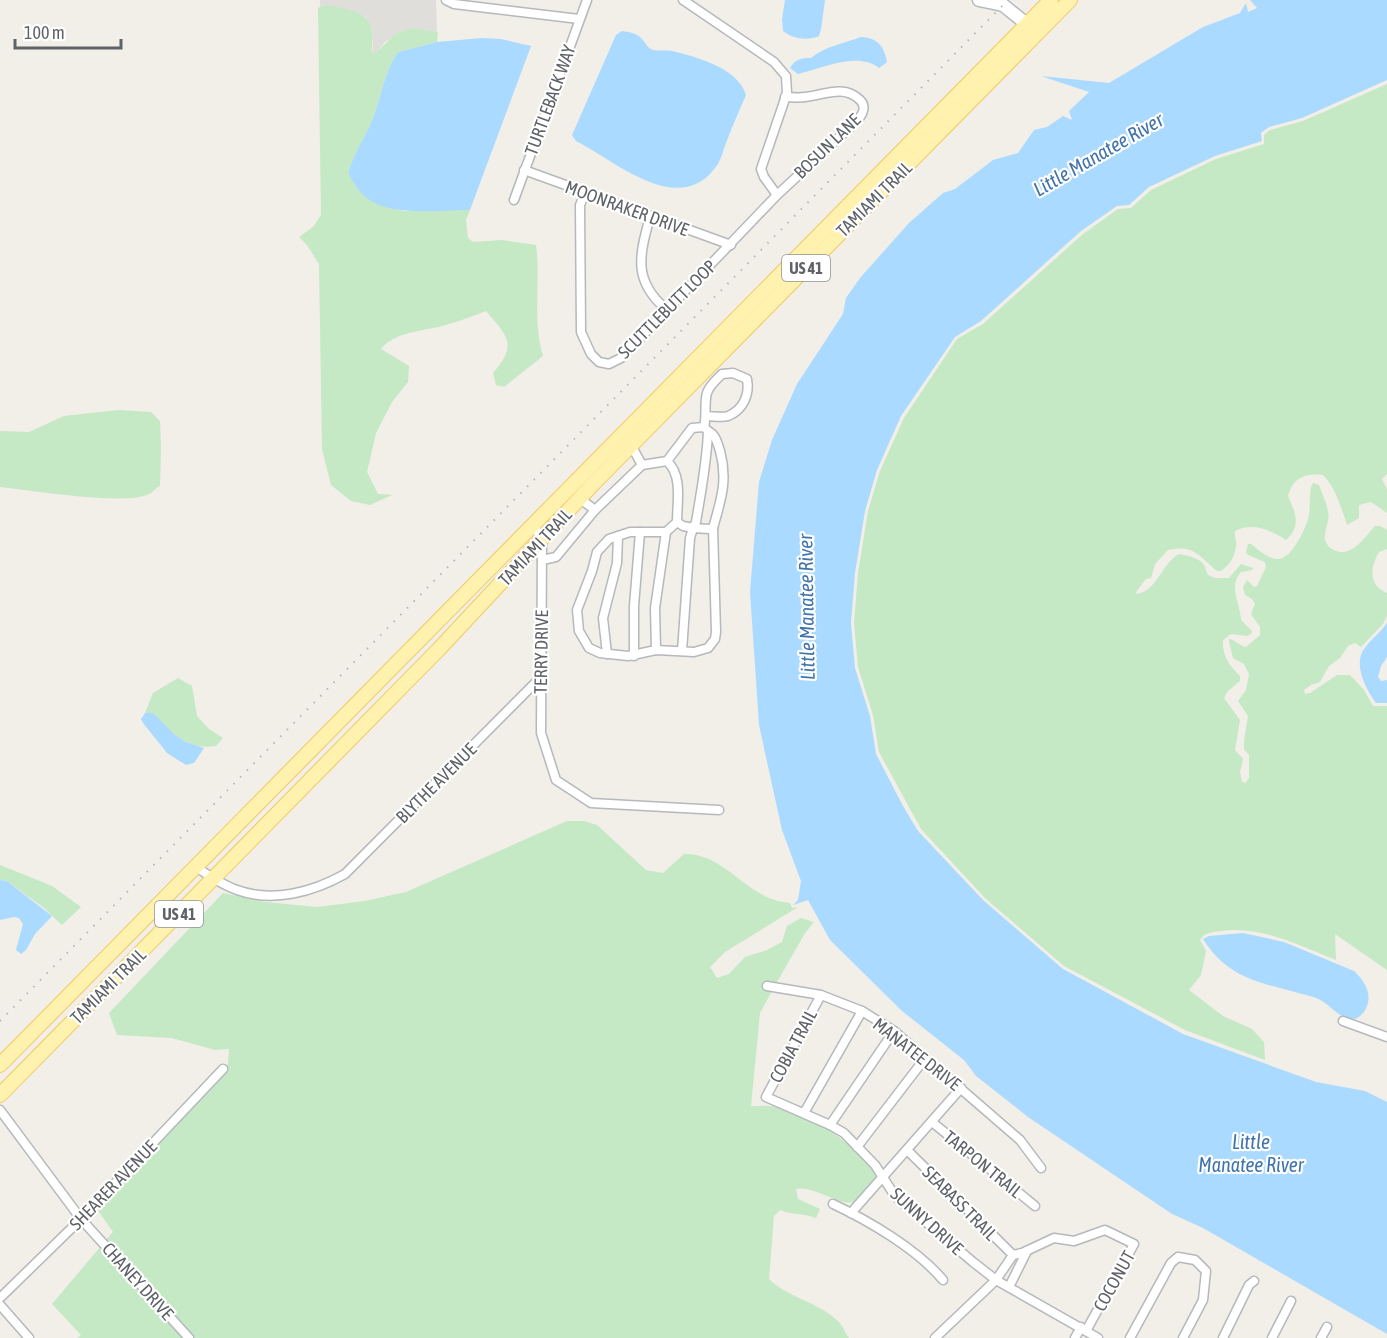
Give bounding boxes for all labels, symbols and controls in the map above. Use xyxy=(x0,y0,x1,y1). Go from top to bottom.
scale bar xyxy=(15,12,122,50)
text: 100 m xyxy=(24,22,65,43)
street label: TURTLEBACK WAY xyxy=(520,42,580,158)
water label: Little Manatee River xyxy=(1029,107,1168,200)
street label: BOSUN LANE xyxy=(789,109,865,183)
street label: TAMIAMI TRAIL xyxy=(832,157,916,241)
street label: MOONRAKER DRIVE xyxy=(562,176,692,240)
street label: SCUTTLEBUTT LOOP xyxy=(613,255,721,363)
road number: US 41 xyxy=(782,255,830,281)
street label: TAMIAMI TRAIL xyxy=(494,504,576,590)
water label: Little Manatee River xyxy=(793,533,819,680)
street label: TERRY DRIVE xyxy=(530,609,552,694)
street label: BLYTHE AVENUE xyxy=(392,738,481,827)
road number: US 41 xyxy=(155,901,203,927)
street label: TAMIAMI TRAIL xyxy=(66,944,150,1028)
street label: COBIA TRAIL xyxy=(765,1006,821,1086)
street label: MANATEE DRIVE xyxy=(869,1013,965,1095)
street label: TARPON TRAIL xyxy=(940,1126,1026,1202)
water label: Little Manatee River xyxy=(1198,1130,1305,1176)
street label: SHEARER AVENUE xyxy=(65,1136,161,1234)
street label: SEABASS TRAIL xyxy=(919,1162,1001,1244)
street label: SUNNY DRIVE xyxy=(887,1183,968,1259)
street label: CHANEY DRIVE xyxy=(98,1238,178,1324)
street label: COCONUT xyxy=(1089,1247,1139,1315)

